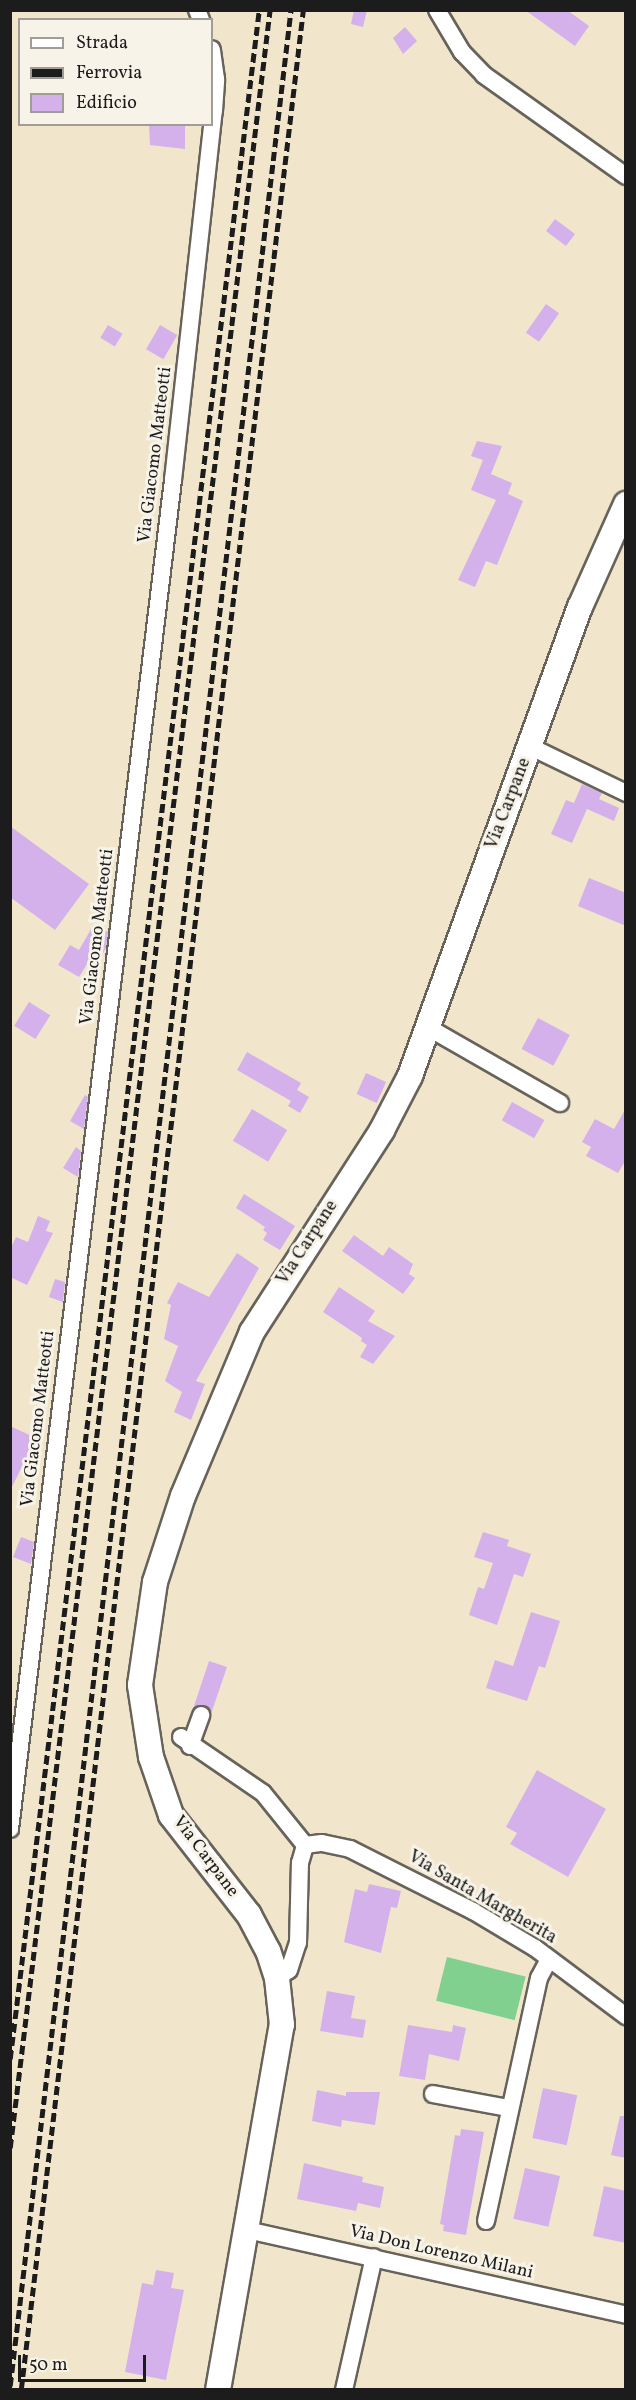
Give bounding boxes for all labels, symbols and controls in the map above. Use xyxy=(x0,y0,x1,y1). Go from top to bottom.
legend xyxy=(18,18,213,126)
text: Strada xyxy=(76,31,128,56)
text: Ferrovia xyxy=(76,61,142,86)
text: Edificio xyxy=(76,91,137,116)
street label: Via Giacomo Matteotti xyxy=(134,366,178,544)
street label: Via Carpane xyxy=(482,755,536,853)
street label: Via Giacomo Matteotti xyxy=(76,848,120,1026)
street label: Via Carpane xyxy=(273,1197,343,1289)
street label: Via Giacomo Matteotti xyxy=(17,1330,61,1508)
street label: Via Carpane xyxy=(167,1812,243,1902)
street label: Via Santa Margherita xyxy=(404,1847,560,1949)
street label: Via Don Lorenzo Milani xyxy=(347,2221,535,2285)
scale bar xyxy=(21,2343,148,2381)
text: 50 m xyxy=(29,2353,68,2378)

